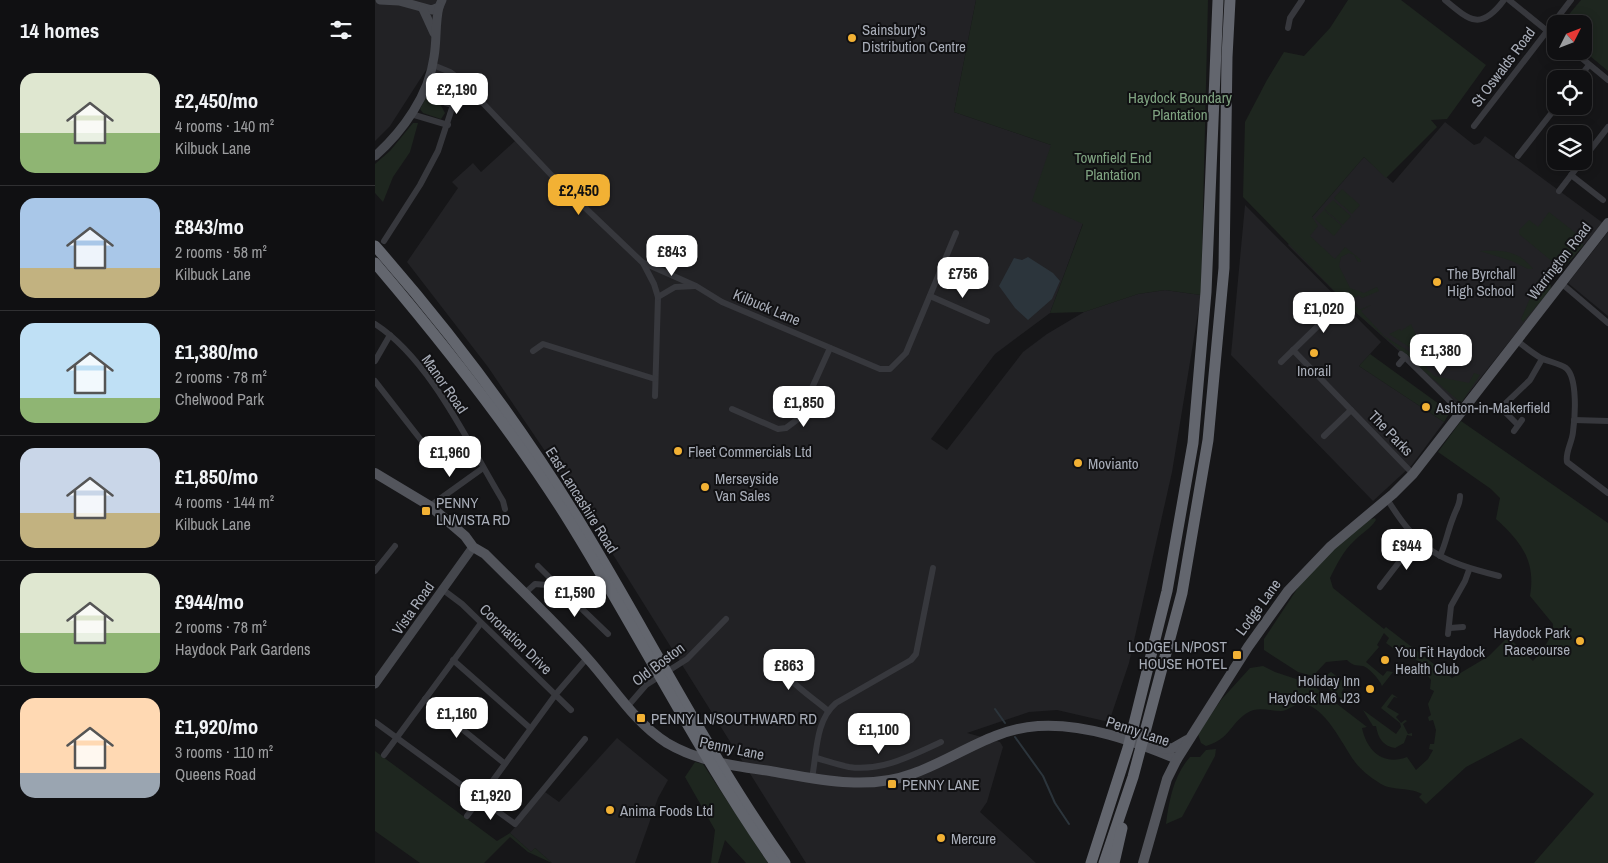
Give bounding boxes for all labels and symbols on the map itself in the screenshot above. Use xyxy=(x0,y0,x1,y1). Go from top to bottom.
north arrow xyxy=(1547,15,1593,60)
place label: Sainsbury's Distribution Centre xyxy=(862,19,966,57)
street label: St Oswalds Road xyxy=(1466,23,1540,111)
marker: Sainsbury's Distribution Centre xyxy=(846,32,858,44)
pin: £2,190 xyxy=(416,72,498,115)
park label: Haydock Boundary Plantation xyxy=(1128,87,1233,125)
park label: Townfield End Plantation xyxy=(1074,147,1152,185)
pin: £2,450 xyxy=(538,174,620,216)
street label: Warrington Road xyxy=(1522,218,1596,304)
pin: £843 xyxy=(642,234,702,277)
pin: £756 xyxy=(933,256,993,299)
place label: The Byrchall High School xyxy=(1447,263,1515,301)
marker: The Byrchall High School xyxy=(1431,276,1443,288)
street label: Kilbuck Lane xyxy=(730,283,804,331)
pin: £1,020 xyxy=(1283,292,1365,334)
pin: £1,380 xyxy=(1400,334,1482,376)
marker: Inorail xyxy=(1308,347,1320,359)
street label: Manor Road xyxy=(417,350,473,418)
place label: Inorail xyxy=(1297,360,1331,381)
pin: £1,850 xyxy=(763,386,845,428)
place label: Ashton-in-Makerfield xyxy=(1435,397,1550,418)
marker: Ashton-in-Makerfield xyxy=(1420,401,1432,413)
street label: The Parks xyxy=(1364,406,1418,460)
pin: £1,960 xyxy=(409,436,491,478)
place label: Fleet Commercials Ltd xyxy=(688,441,812,462)
street label: East Lancashire Road xyxy=(541,443,623,557)
marker: Fleet Commercials Ltd xyxy=(672,445,684,457)
place label: Movianto xyxy=(1088,453,1139,474)
marker: Movianto xyxy=(1072,457,1084,469)
place label: Merseyside Van Sales xyxy=(715,468,779,506)
marker: Merseyside Van Sales xyxy=(699,481,711,493)
place label: PENNY LN/VISTA RD xyxy=(436,492,510,530)
marker: PENNY LN/VISTA RD xyxy=(420,505,432,517)
pin: £944 xyxy=(1377,528,1437,571)
street label: Lodge Lane xyxy=(1230,574,1286,639)
pin: £1,590 xyxy=(534,576,616,618)
street label: Vista Road xyxy=(387,577,439,639)
street label: Coronation Drive xyxy=(475,599,557,679)
place label: Haydock Park Racecourse xyxy=(1493,622,1571,660)
marker: Haydock Park Racecourse xyxy=(1574,635,1586,647)
place label: LODGE LN/POST HOUSE HOTEL xyxy=(1128,636,1227,674)
street label: Old Boston xyxy=(627,637,689,691)
place label: You Fit Haydock Health Club xyxy=(1395,641,1486,679)
pin: £863 xyxy=(759,648,819,691)
marker: LODGE LN/POST HOUSE HOTEL xyxy=(1231,649,1243,661)
marker: You Fit Haydock Health Club xyxy=(1379,654,1391,666)
place label: Holiday Inn Haydock M6 J23 xyxy=(1268,670,1360,708)
marker: Holiday Inn Haydock M6 J23 xyxy=(1364,683,1376,695)
pin: £1,160 xyxy=(416,696,498,739)
place label: PENNY LN/SOUTHWARD RD xyxy=(651,708,817,729)
street label: Penny Lane xyxy=(1104,711,1173,751)
marker: PENNY LN/SOUTHWARD RD xyxy=(635,712,647,724)
pin: £1,100 xyxy=(838,712,920,755)
street label: Penny Lane xyxy=(698,731,766,765)
place label: PENNY LANE xyxy=(902,774,980,795)
pin: £1,920 xyxy=(450,778,532,821)
marker: PENNY LANE xyxy=(886,778,898,790)
place label: Anima Foods Ltd xyxy=(619,800,713,821)
marker: Anima Foods Ltd xyxy=(604,804,616,816)
place label: Mercure xyxy=(951,828,996,849)
marker: Mercure xyxy=(935,832,947,844)

